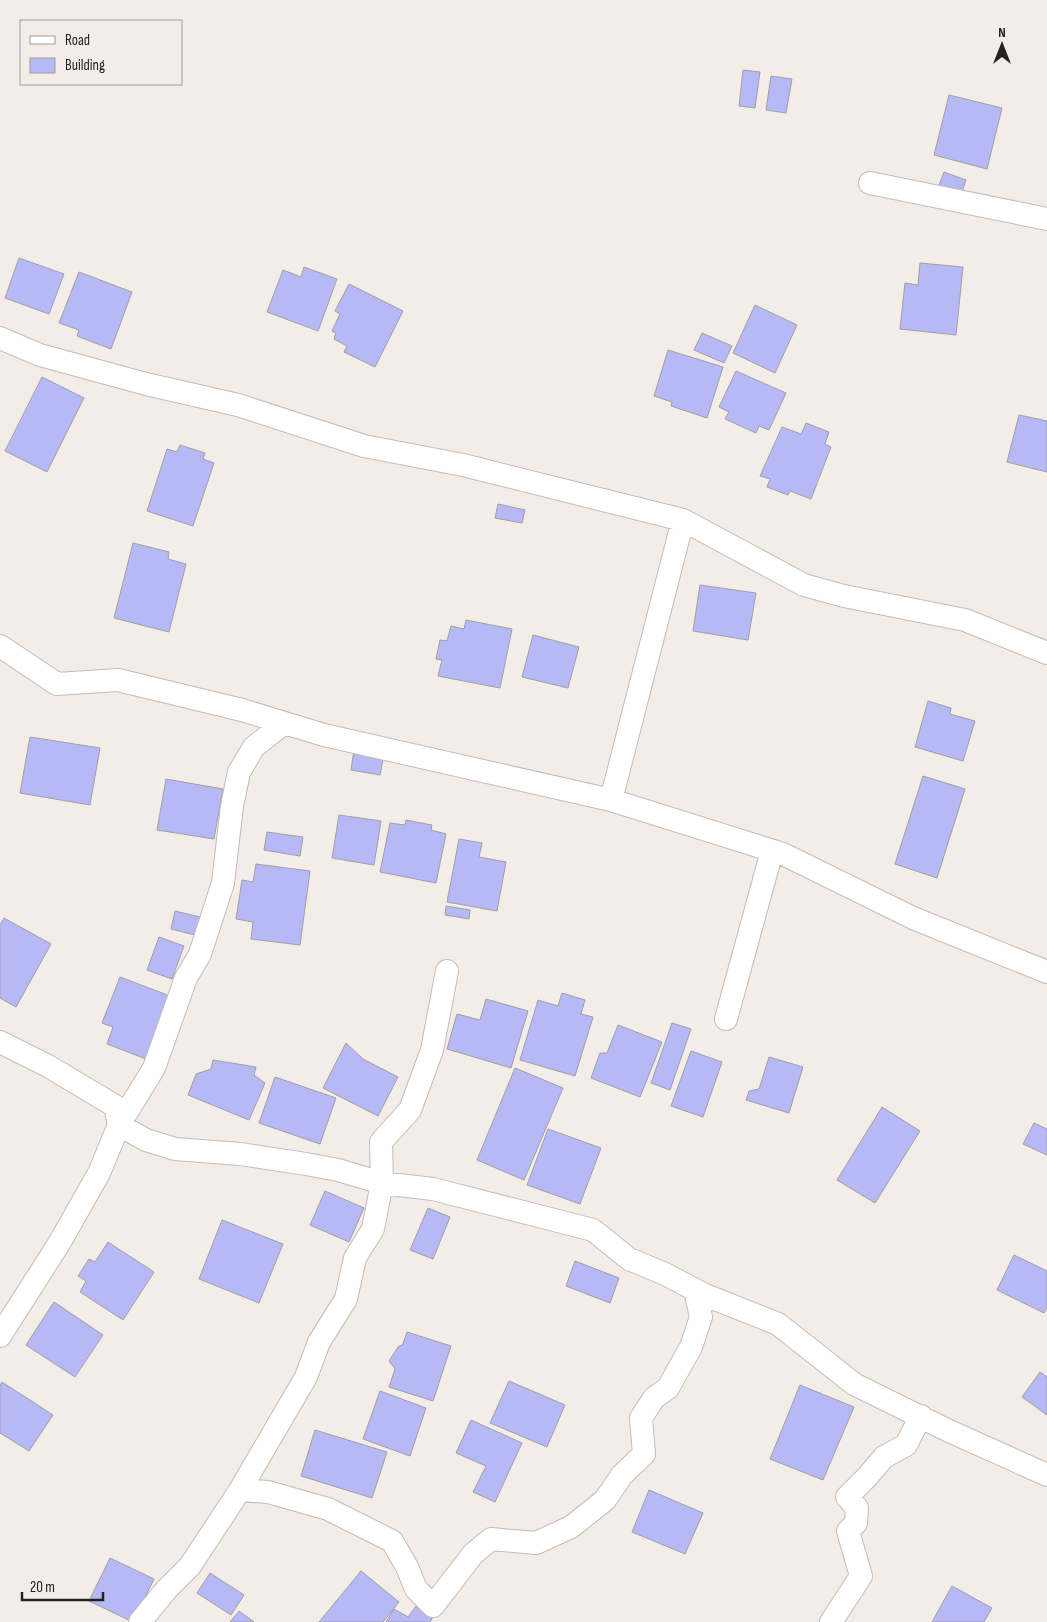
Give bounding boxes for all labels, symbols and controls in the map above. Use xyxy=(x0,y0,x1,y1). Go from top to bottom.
legend xyxy=(20,20,182,85)
north arrow xyxy=(977,20,1027,70)
text: N xyxy=(998,24,1006,41)
text: Road xyxy=(65,31,90,50)
text: Building xyxy=(65,56,105,75)
scale bar xyxy=(22,1570,104,1602)
text: 20 m xyxy=(30,1578,55,1597)

